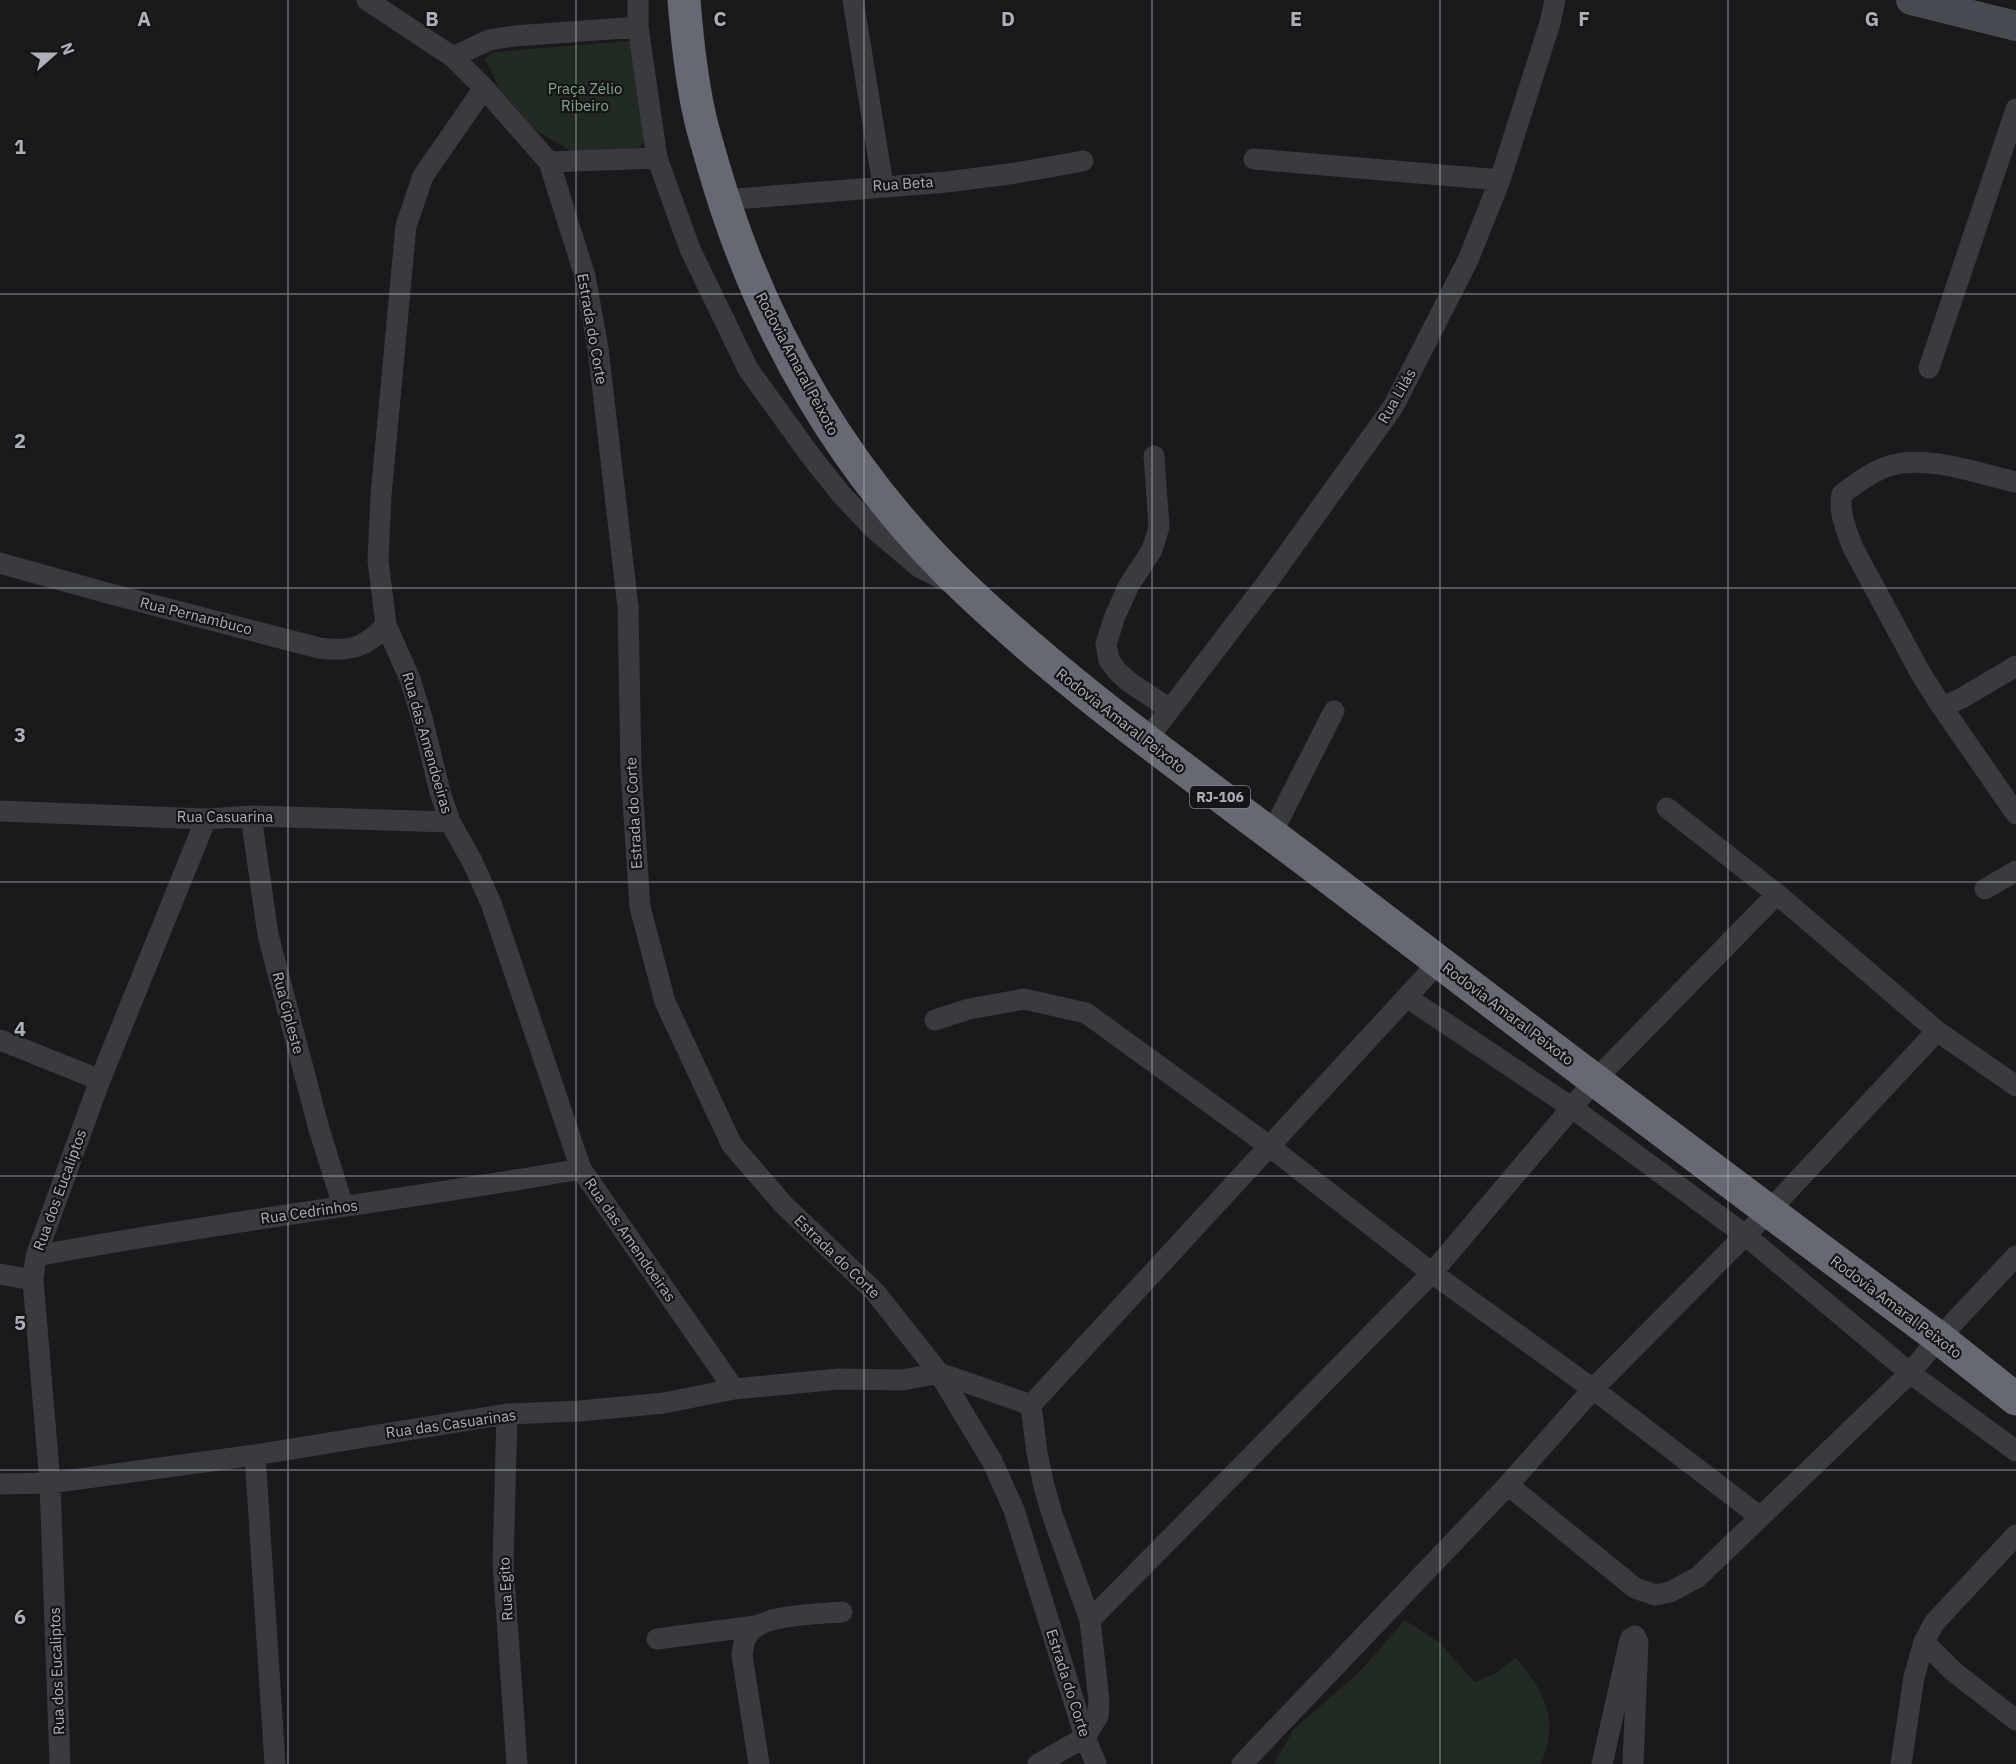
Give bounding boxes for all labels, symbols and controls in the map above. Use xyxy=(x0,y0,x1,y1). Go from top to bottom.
text: A xyxy=(137,5,151,32)
text: B xyxy=(425,5,439,32)
text: C xyxy=(713,5,727,32)
text: D xyxy=(1001,5,1015,32)
text: E xyxy=(1290,5,1302,32)
text: F xyxy=(1578,5,1590,32)
text: G xyxy=(1865,5,1879,32)
north arrow xyxy=(24,24,84,84)
text: N xyxy=(57,40,79,58)
park label: Praça Zélio Ribeiro xyxy=(548,79,622,115)
text: 1 xyxy=(14,133,26,160)
street label: Rua Beta xyxy=(872,172,934,195)
street label: Estrada do Corte xyxy=(573,272,612,386)
street label: Rodovia Amaral Peixoto xyxy=(752,289,843,439)
street label: Rua Lilás xyxy=(1373,365,1420,427)
text: 2 xyxy=(14,427,26,454)
street label: Rua Pernambuco xyxy=(138,592,254,639)
street label: Rodovia Amaral Peixoto xyxy=(1053,664,1190,777)
street label: Rua das Amendoeiras xyxy=(398,670,457,816)
text: 3 xyxy=(14,721,26,748)
street label: Estrada do Corte xyxy=(621,756,646,870)
road number: RJ-106 xyxy=(1190,786,1250,808)
street label: Rua Casuarina xyxy=(177,807,273,826)
street label: Rodovia Amaral Peixoto xyxy=(1439,958,1578,1069)
street label: Rua Cipleste xyxy=(268,970,309,1056)
text: 4 xyxy=(14,1015,26,1042)
street label: Rua dos Eucaliptos xyxy=(29,1127,90,1253)
street label: Rua das Amendoeiras xyxy=(581,1174,680,1305)
street label: Rua Cedrinhos xyxy=(259,1195,359,1228)
street label: Estrada do Corte xyxy=(790,1211,884,1302)
street label: Rodovia Amaral Peixoto xyxy=(1827,1251,1966,1362)
text: 5 xyxy=(14,1309,26,1336)
street label: Rua das Casuarinas xyxy=(385,1405,517,1442)
street label: Rua Egito xyxy=(494,1557,517,1621)
text: 6 xyxy=(14,1603,26,1630)
street label: Rua dos Eucaliptos xyxy=(45,1607,68,1735)
street label: Estrada do Corte xyxy=(1042,1627,1095,1739)

